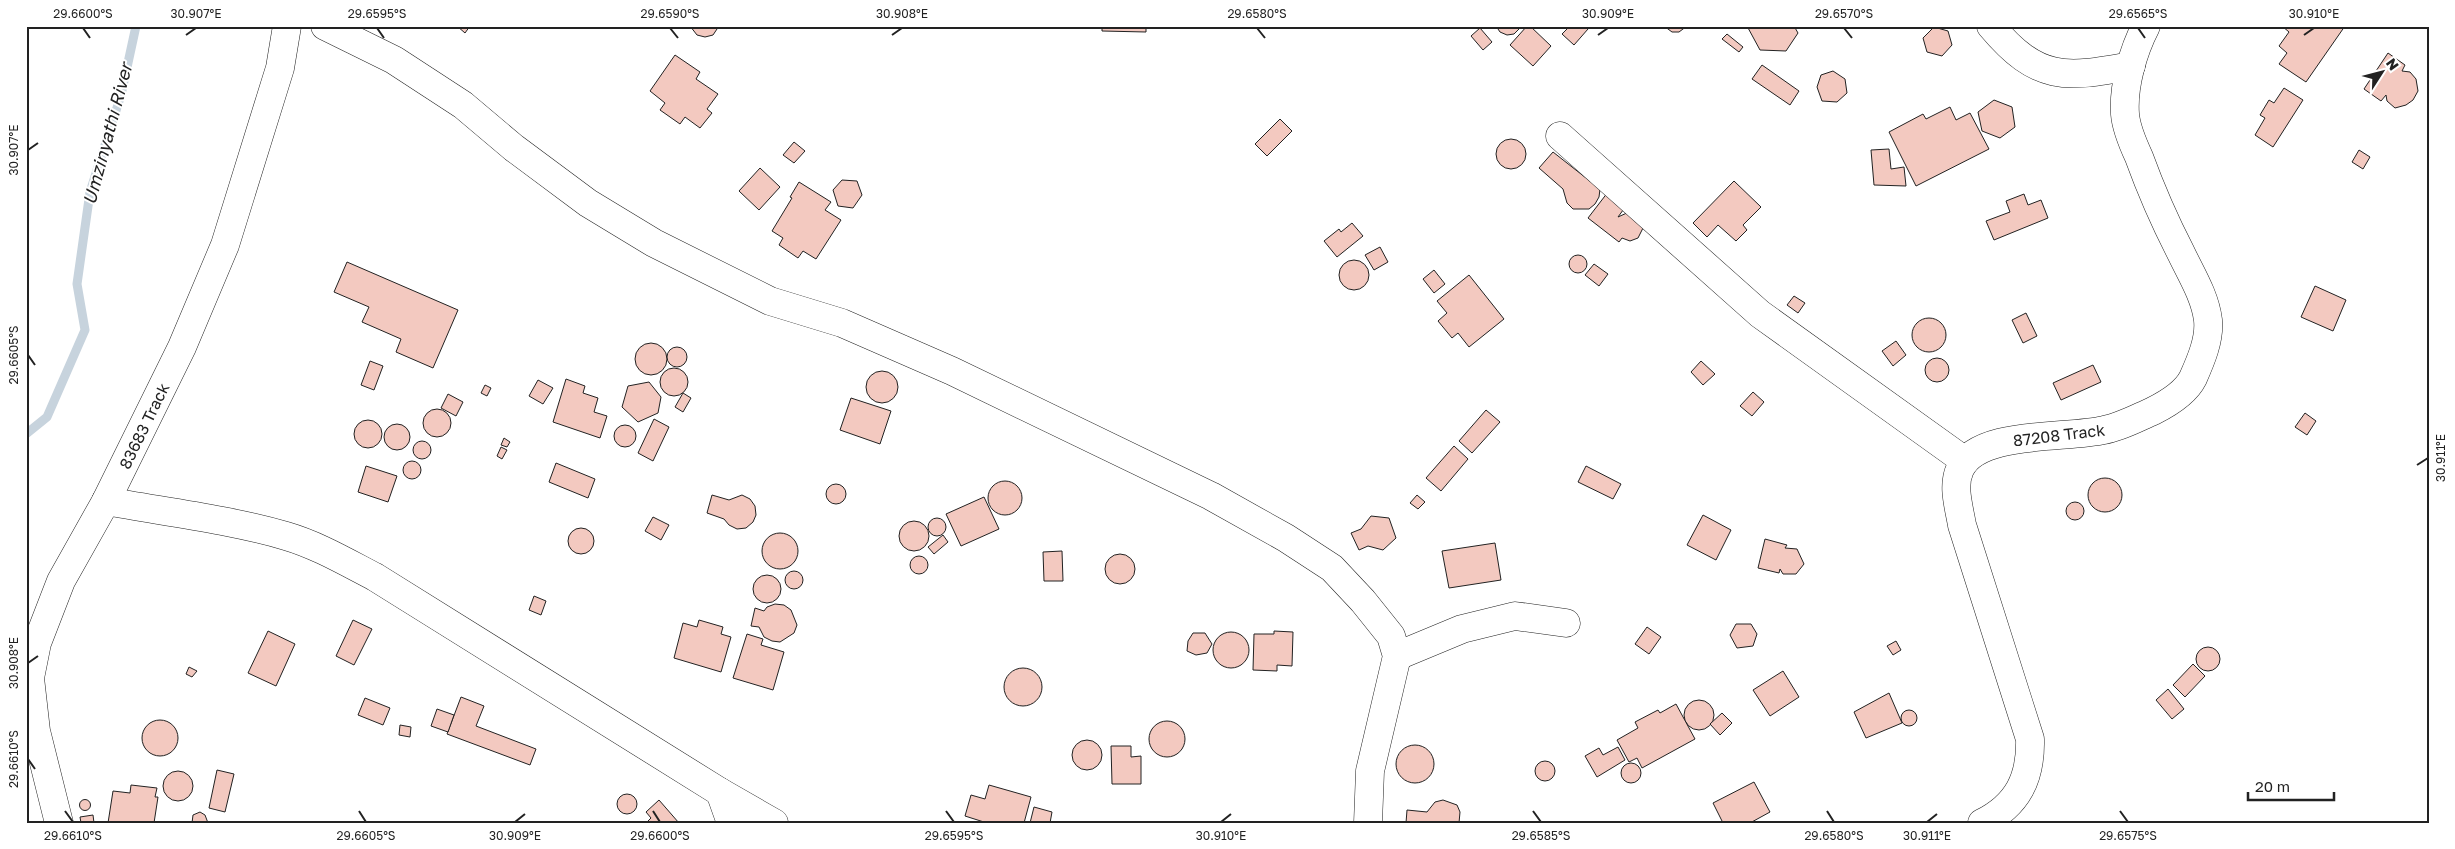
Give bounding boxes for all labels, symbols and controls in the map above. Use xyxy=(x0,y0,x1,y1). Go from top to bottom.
text: 29.6600°S xyxy=(53,6,113,21)
text: 30.907°E xyxy=(170,6,222,21)
text: 29.6595°S xyxy=(348,6,407,21)
text: 29.6590°S xyxy=(640,6,700,21)
text: 30.908°E xyxy=(876,6,928,21)
text: 29.6580°S xyxy=(1227,6,1287,21)
text: 30.909°E xyxy=(1582,6,1634,21)
text: 29.6570°S xyxy=(1815,6,1873,21)
text: 29.6565°S xyxy=(2109,6,2168,21)
text: 30.910°E xyxy=(2289,6,2339,21)
north arrow xyxy=(2358,48,2408,98)
text: N xyxy=(2383,55,2403,73)
water label: Umzinyathi River xyxy=(78,58,137,207)
text: 30.907°E xyxy=(6,124,21,176)
text: 29.6605°S xyxy=(6,325,21,385)
street label: 83683 Track xyxy=(115,380,173,472)
street label: 87208 Track xyxy=(2012,419,2106,451)
text: 30.911°E xyxy=(2433,434,2448,482)
text: 30.908°E xyxy=(6,637,21,689)
text: 29.6610°S xyxy=(6,730,21,788)
scale bar xyxy=(2248,769,2334,801)
text: 20 m xyxy=(2255,777,2290,795)
text: 29.6610°S xyxy=(44,828,102,843)
text: 29.6605°S xyxy=(336,828,396,843)
text: 30.909°E xyxy=(489,828,541,843)
text: 29.6600°S xyxy=(630,828,690,843)
text: 29.6595°S xyxy=(925,828,984,843)
text: 30.910°E xyxy=(1196,828,1246,843)
text: 29.6585°S xyxy=(1512,828,1571,843)
text: 29.6580°S xyxy=(1804,828,1864,843)
text: 30.911°E xyxy=(1903,828,1951,843)
text: 29.6575°S xyxy=(2099,828,2157,843)

